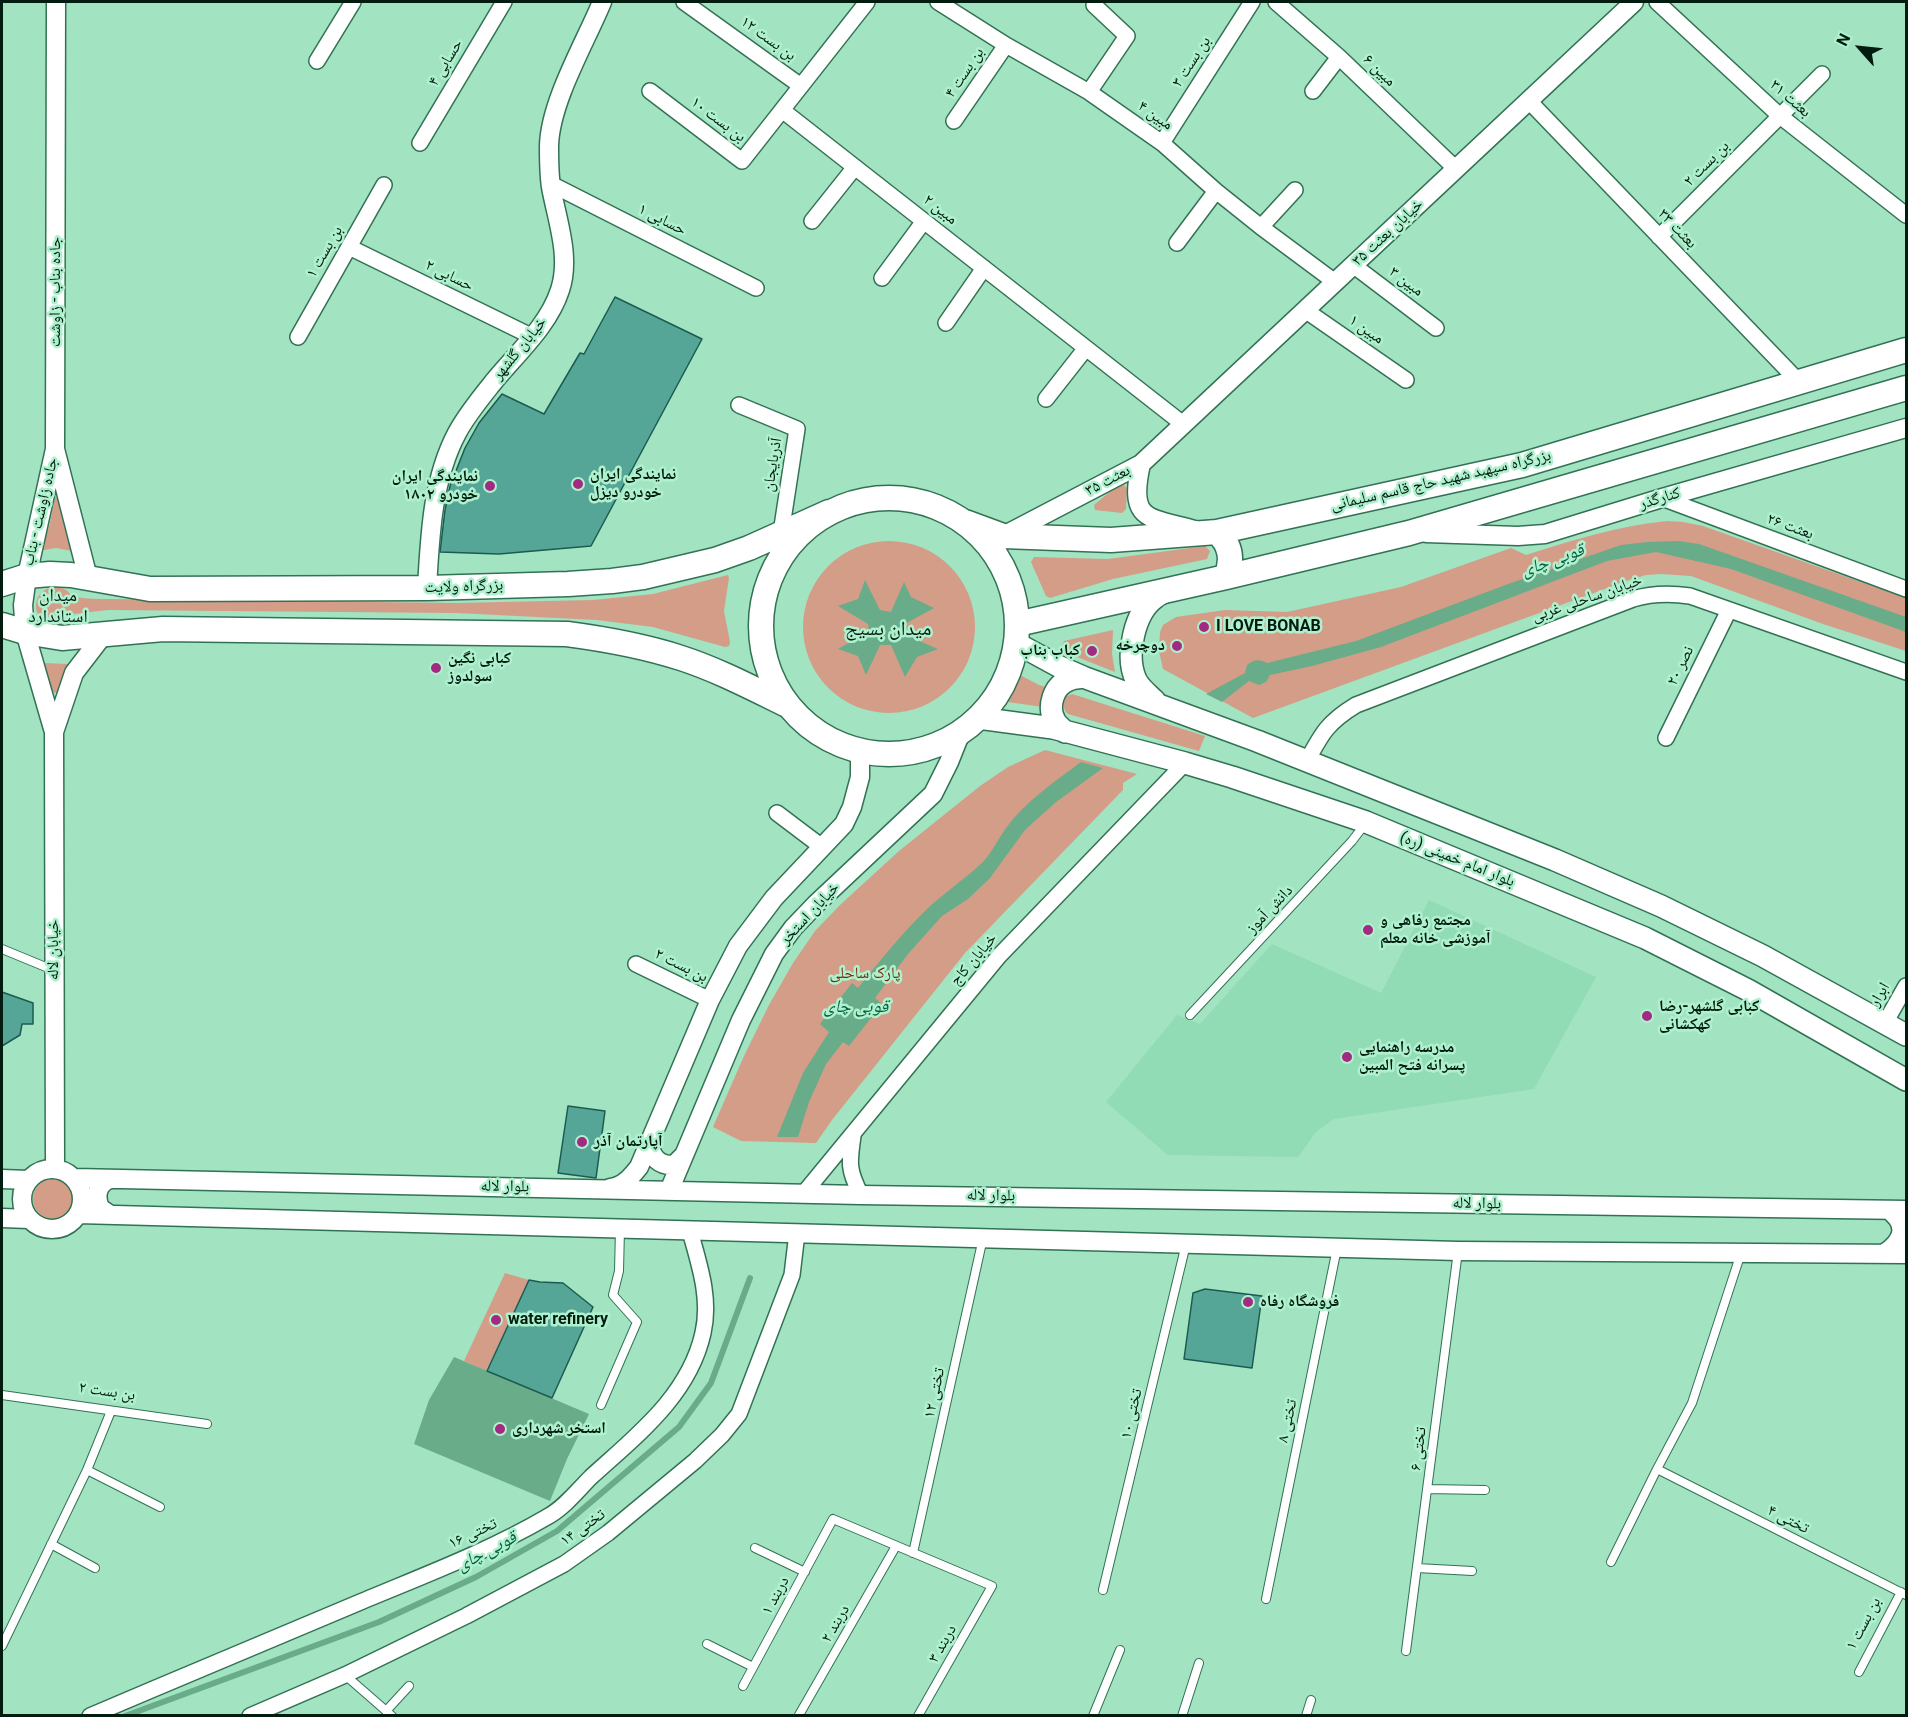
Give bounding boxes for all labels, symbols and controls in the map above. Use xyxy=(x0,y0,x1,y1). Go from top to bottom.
street label: بن بست ۱۲ xyxy=(736,12,800,66)
north arrow xyxy=(1830,18,1890,78)
text: N xyxy=(1832,30,1855,49)
street label: بن بست ۳ xyxy=(1168,33,1216,91)
street label: حسابی ۴ xyxy=(425,36,467,90)
street label: بن بست ۴ xyxy=(941,44,989,102)
street label: مبین ۶ xyxy=(1359,51,1399,91)
street label: بعثت ۳۱ xyxy=(1766,76,1814,122)
street label: بن بست ۱۰ xyxy=(687,93,749,147)
street label: مبین ۴ xyxy=(1134,97,1176,135)
street label: بن بست ۲ xyxy=(1680,137,1734,191)
street label: مبین ۲ xyxy=(919,191,961,229)
street label: خیابان بعثت ۳۵ xyxy=(1349,195,1427,271)
street label: حسابی ۱ xyxy=(635,200,689,240)
street label: بعثت ۳۳ xyxy=(1653,205,1701,253)
street label: بن بست ۱ xyxy=(302,223,348,281)
street label: جاده بناب - زاوشت xyxy=(46,237,66,347)
street label: حسابی ۲ xyxy=(422,256,476,296)
street label: مبین ۳ xyxy=(1385,263,1427,301)
street label: مبین ۱ xyxy=(1345,311,1387,349)
street label: خیابان گلشهر xyxy=(489,314,551,384)
street label: آذربایجان xyxy=(759,437,787,493)
street label: بزرگراه سپهبد شهید حاج قاسم سلیمانی xyxy=(1329,446,1553,516)
street label: جاده زاوشت - بناب xyxy=(19,456,63,568)
street label: بعثت ۳۵ xyxy=(1082,461,1134,501)
place label: نمایندگی ایران خودرو دیزل xyxy=(590,465,676,503)
place label: نمایندگی ایران خودرو ۱۸۰۲ xyxy=(392,467,478,505)
marker: نمایندگی ایران خودرو دیزل xyxy=(571,477,585,491)
marker: نمایندگی ایران خودرو ۱۸۰۲ xyxy=(483,479,497,493)
street label: کنارگذر xyxy=(1637,484,1683,514)
street label: بعثت ۲۶ xyxy=(1764,510,1816,544)
water label: قوبی چای xyxy=(1519,540,1587,582)
street label: خیابان ساحلی غربی xyxy=(1529,571,1645,627)
street label: بزرگراه ولایت xyxy=(424,576,504,598)
district label: میدان استاندارد xyxy=(28,585,88,628)
place label: I LOVE BONAB xyxy=(1216,617,1321,637)
district label: میدان بسیج xyxy=(845,618,931,642)
marker: I LOVE BONAB xyxy=(1197,620,1211,634)
place label: دوچرخه xyxy=(1116,636,1165,656)
marker: دوچرخه xyxy=(1170,639,1184,653)
place label: کباب بناب xyxy=(1020,641,1080,661)
street label: نصر ۲۰ xyxy=(1663,643,1699,689)
marker: کباب بناب xyxy=(1085,644,1099,658)
place label: کبابی نگین سولدوز xyxy=(448,649,511,687)
marker: کبابی نگین سولدوز xyxy=(429,661,443,675)
street label: بلوار امام خمینی (ره) xyxy=(1397,828,1517,892)
street label: خیابان استخر xyxy=(776,879,844,949)
street label: دانش آموز xyxy=(1243,882,1297,938)
place label: مجتمع رفاهی و آموزشی خانه معلم xyxy=(1380,911,1491,949)
street label: خیابان لاله xyxy=(44,920,64,980)
marker: مجتمع رفاهی و آموزشی خانه معلم xyxy=(1361,923,1375,937)
street label: خیابان کاج xyxy=(947,930,1001,990)
street label: بن بست ۲ xyxy=(651,945,711,987)
park label: پارک ساحلی xyxy=(830,964,900,984)
street label: ابرار xyxy=(1866,980,1894,1010)
water label: قوبی چای xyxy=(824,996,888,1018)
place label: کبابی گلشهر-رضا کهکشانی xyxy=(1659,997,1759,1035)
marker: کبابی گلشهر-رضا کهکشانی xyxy=(1640,1009,1654,1023)
place label: مدرسه راهنمایی پسرانه فتح المبین xyxy=(1359,1038,1465,1076)
marker: مدرسه راهنمایی پسرانه فتح المبین xyxy=(1340,1050,1354,1064)
place label: آپارتمان آذر xyxy=(594,1132,663,1152)
marker: آپارتمان آذر xyxy=(575,1135,589,1149)
street label: بلوار لاله xyxy=(480,1177,530,1197)
street label: بلوار لاله xyxy=(966,1186,1016,1206)
street label: بلوار لاله xyxy=(1452,1194,1502,1214)
place label: فروشگاه رفاه xyxy=(1260,1292,1339,1312)
marker: فروشگاه رفاه xyxy=(1241,1295,1255,1309)
place label: water refinery xyxy=(508,1310,608,1330)
marker: water refinery xyxy=(489,1313,503,1327)
street label: تختی ۱۲ xyxy=(920,1366,950,1420)
street label: بن بست ۲ xyxy=(77,1379,137,1405)
street label: تختی ۱۰ xyxy=(1117,1387,1147,1441)
street label: تختی ۸ xyxy=(1274,1397,1302,1445)
place label: استخر شهرداری xyxy=(512,1419,606,1439)
marker: استخر شهرداری xyxy=(493,1422,507,1436)
street label: تختی ۶ xyxy=(1407,1426,1431,1472)
street label: تختی ۴ xyxy=(1764,1501,1812,1539)
street label: تختی ۱۴ xyxy=(557,1505,609,1551)
street label: تختی ۱۶ xyxy=(446,1514,500,1554)
water label: قوبی چای xyxy=(453,1527,521,1577)
street label: دربند ۱ xyxy=(758,1574,794,1618)
street label: بن بست ۱ xyxy=(1842,1594,1886,1654)
street label: دربند ۲ xyxy=(818,1602,854,1646)
street label: دربند ۳ xyxy=(925,1622,961,1666)

